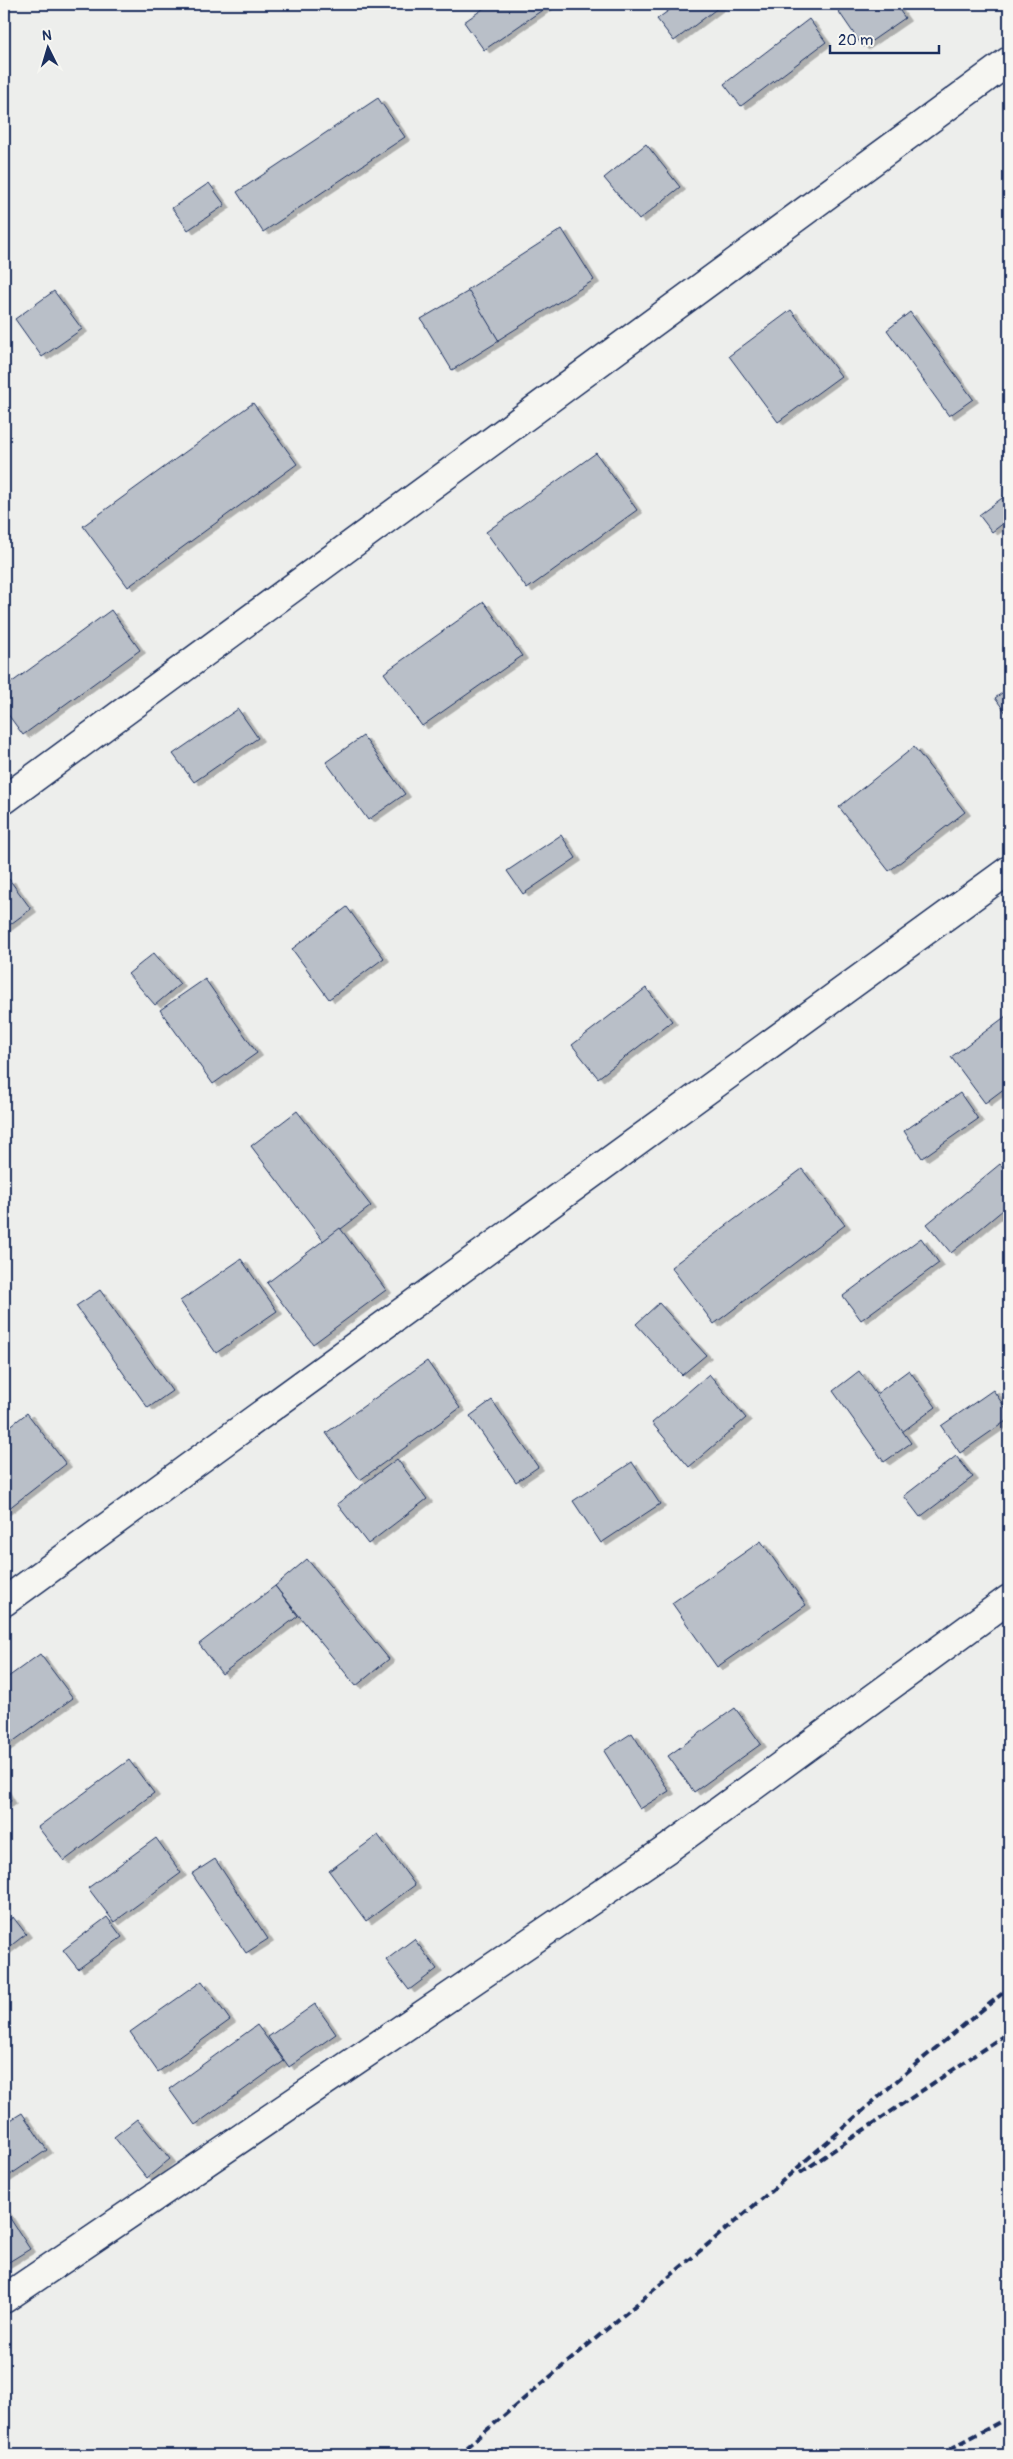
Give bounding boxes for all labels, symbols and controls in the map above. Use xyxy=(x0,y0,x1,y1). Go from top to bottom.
north arrow xyxy=(22,22,72,72)
scale bar xyxy=(830,22,939,54)
text: N xyxy=(41,27,52,44)
text: 20 m xyxy=(838,31,873,50)

